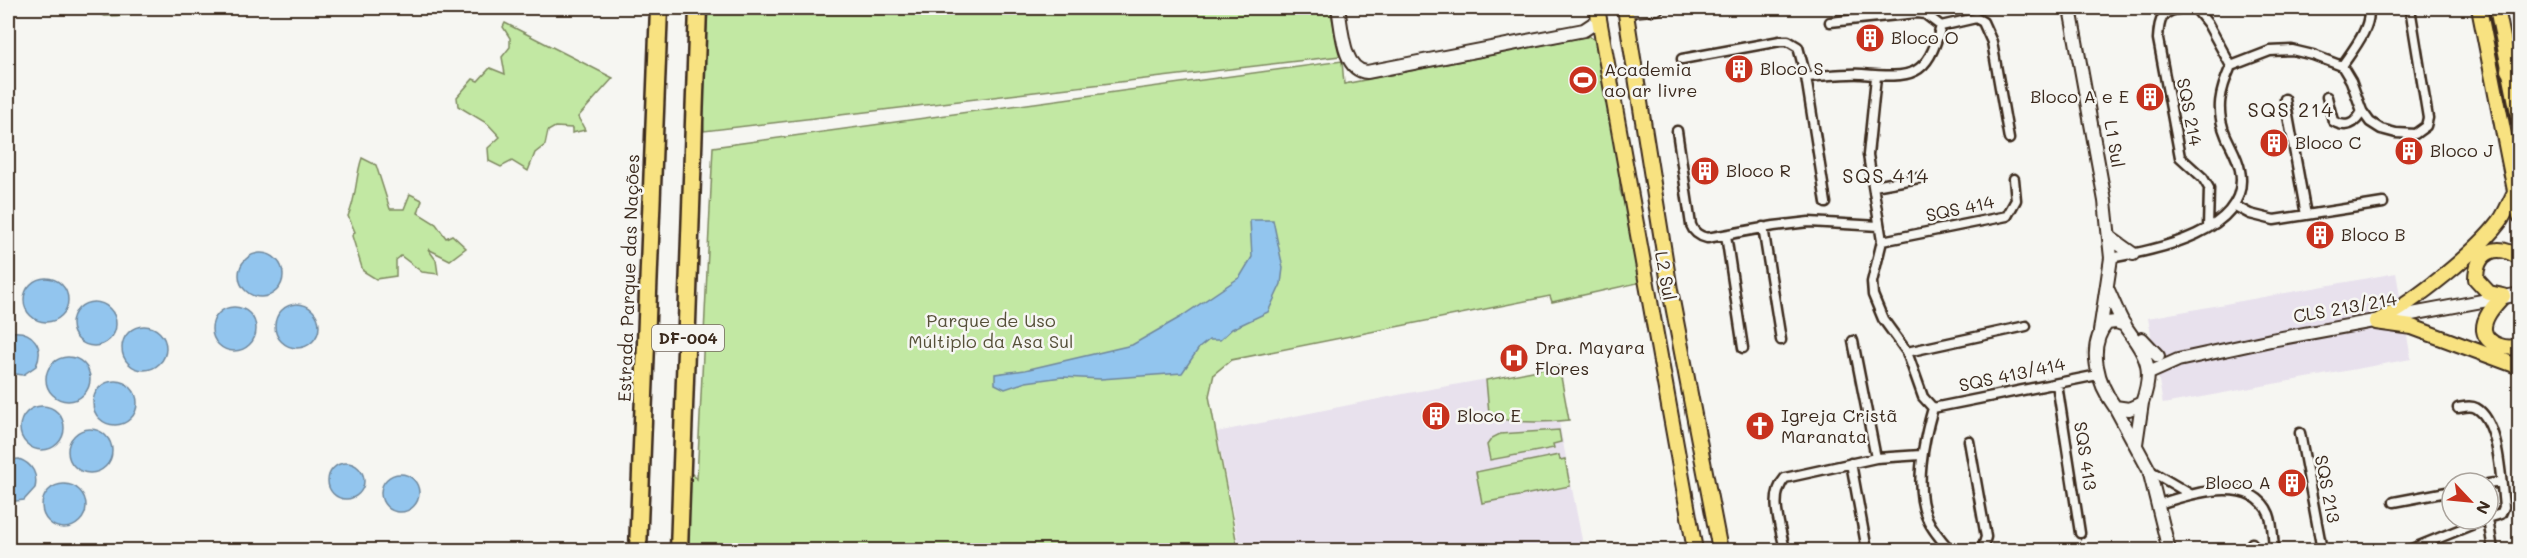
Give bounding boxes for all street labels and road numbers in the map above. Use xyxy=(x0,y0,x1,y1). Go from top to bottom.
street label: SQS 214 xyxy=(2172,76,2208,148)
street label: L1 Sul xyxy=(2099,118,2131,169)
street label: Estrada Parque das Nações xyxy=(612,154,644,402)
street label: SQS 414 xyxy=(1923,189,1997,227)
street label: L2 Sul xyxy=(1650,249,1682,302)
street label: CLS 213/214 xyxy=(2291,286,2399,328)
road number: DF-004 xyxy=(652,325,724,351)
street label: SQS 413/414 xyxy=(1957,351,2067,397)
street label: SQS 413 xyxy=(2069,420,2103,492)
street label: SQS 213 xyxy=(2310,453,2346,525)

